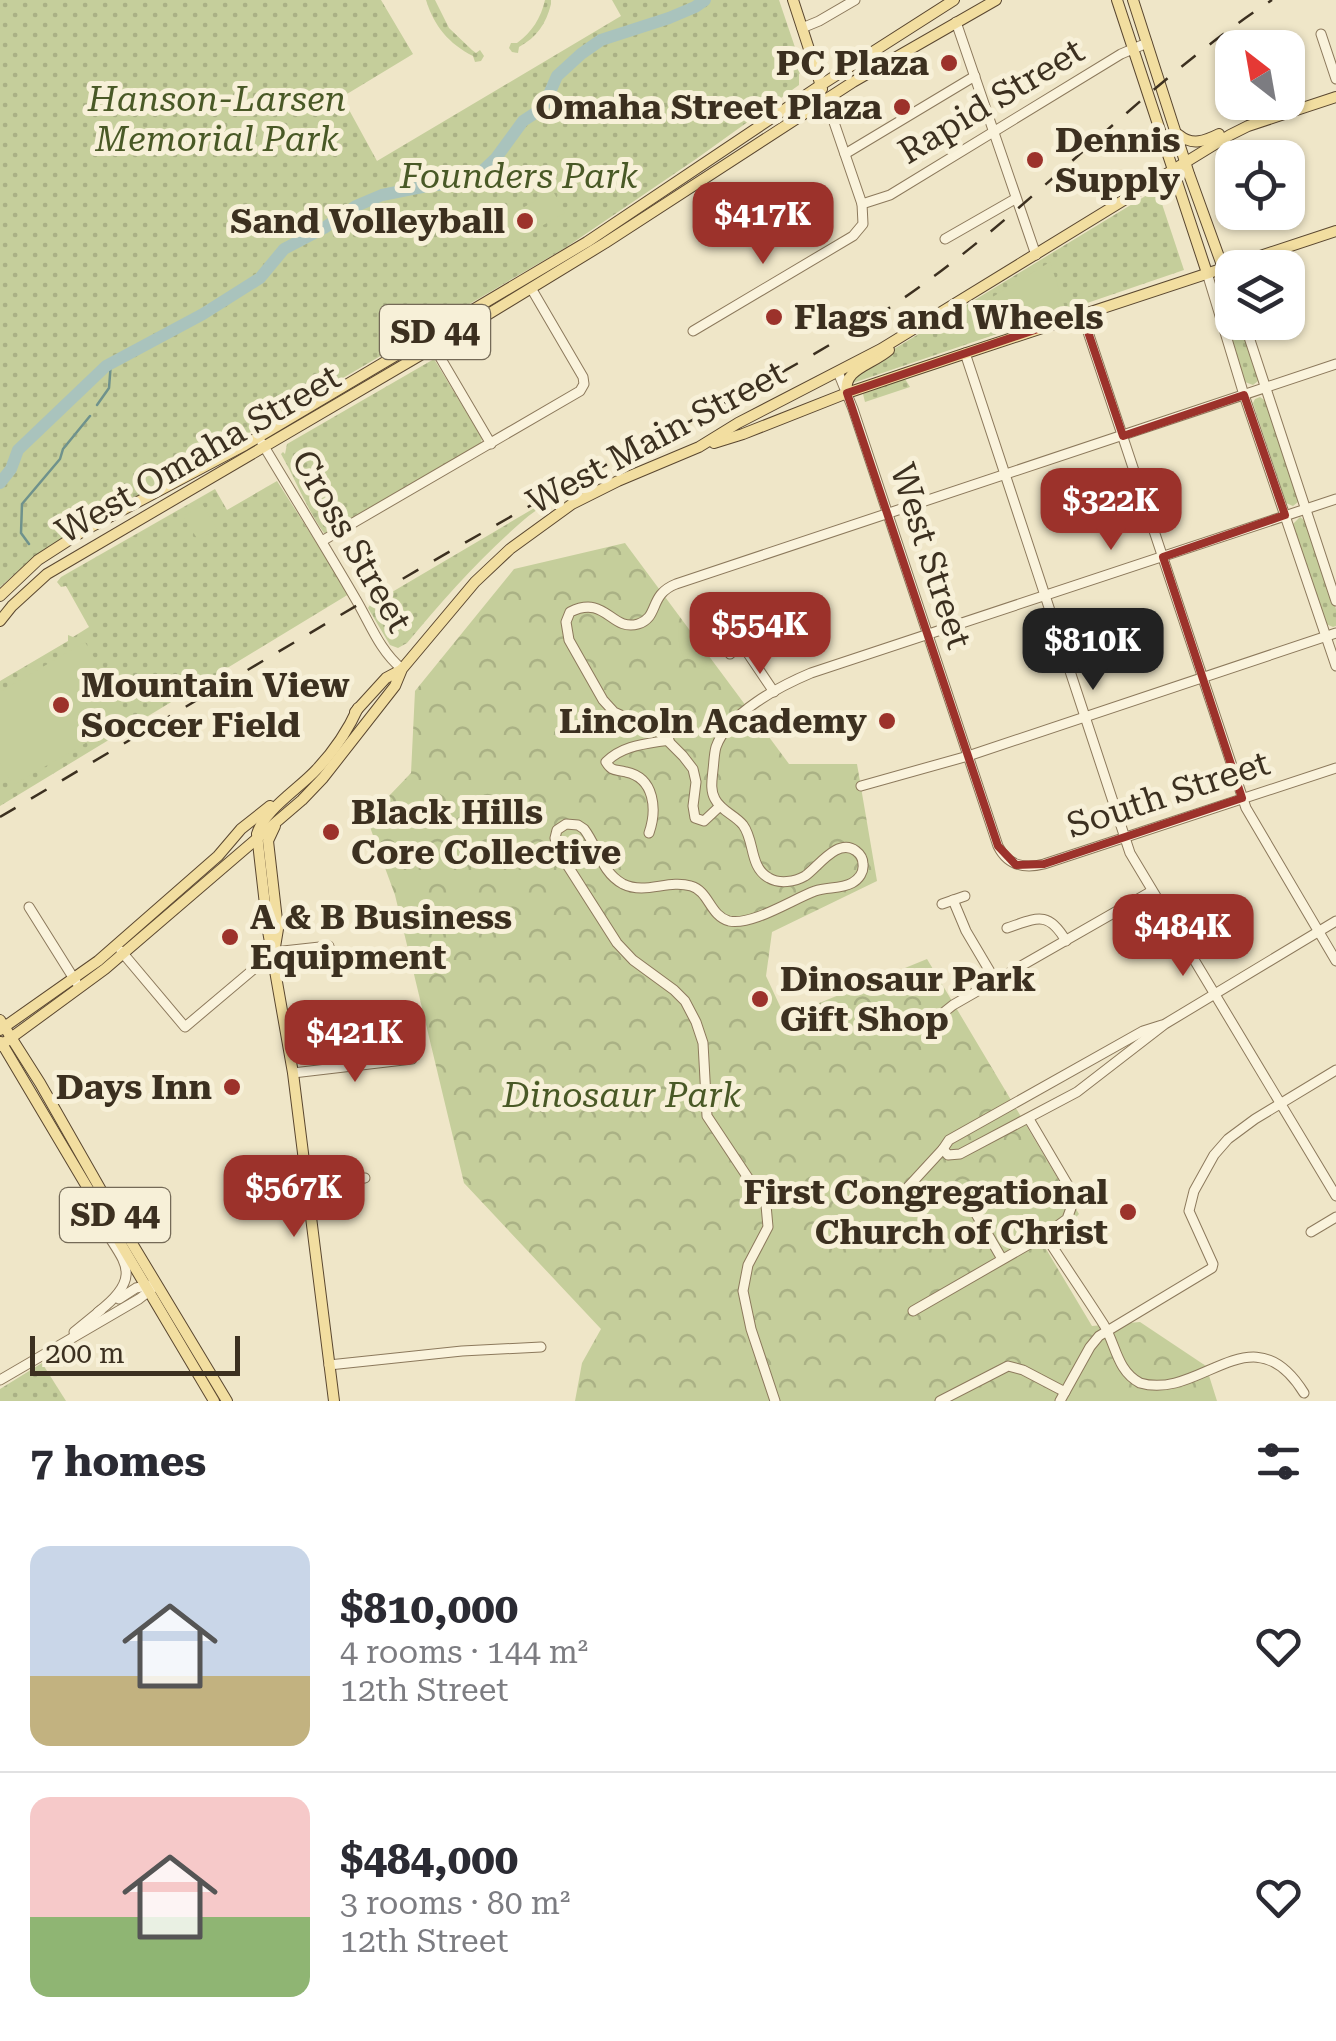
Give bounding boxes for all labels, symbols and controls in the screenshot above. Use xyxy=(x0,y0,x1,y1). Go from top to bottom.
street label: Rapid Street xyxy=(891,30,1091,173)
north arrow xyxy=(1215,30,1305,120)
map controls xyxy=(1215,30,1305,340)
place label: PC Plaza xyxy=(776,43,929,84)
marker: PC Plaza xyxy=(938,52,960,74)
park label: Hanson-Larsen Memorial Park xyxy=(87,79,346,160)
place label: Omaha Street Plaza xyxy=(535,87,882,128)
marker: Omaha Street Plaza xyxy=(891,96,913,118)
place label: Dennis Supply xyxy=(1055,120,1181,201)
button: locate xyxy=(1215,140,1305,230)
marker: Dennis Supply xyxy=(1024,149,1046,171)
park label: Founders Park xyxy=(399,156,638,197)
pin: $417K xyxy=(693,182,833,267)
text: $417K xyxy=(715,195,811,233)
place label: Sand Volleyball xyxy=(230,201,505,242)
marker: Sand Volleyball xyxy=(514,210,536,232)
button: layers xyxy=(1215,250,1305,340)
place label: Flags and Wheels xyxy=(794,297,1104,338)
road number: SD 44 xyxy=(380,305,490,359)
marker: Flags and Wheels xyxy=(763,306,785,328)
street label: West Main Street xyxy=(520,352,792,523)
street label: West Omaha Street xyxy=(49,356,348,553)
street label: Cross Street xyxy=(283,443,420,639)
street label: West Street xyxy=(881,458,980,654)
pin: $322K xyxy=(1041,468,1181,553)
text: $322K xyxy=(1063,481,1159,519)
pin: $554K xyxy=(690,592,830,677)
text: $554K xyxy=(712,605,808,643)
pin: $810K xyxy=(1023,608,1163,693)
text: $810K xyxy=(1045,621,1141,659)
place label: Mountain View Soccer Field xyxy=(81,665,349,746)
marker: Mountain View Soccer Field xyxy=(50,694,72,716)
place label: Lincoln Academy xyxy=(559,701,867,742)
marker: Lincoln Academy xyxy=(876,710,898,732)
street label: South Street xyxy=(1062,742,1275,847)
place label: Black Hills Core Collective xyxy=(351,792,621,873)
marker: Black Hills Core Collective xyxy=(320,821,342,843)
pin: $484K xyxy=(1113,894,1253,979)
place label: A & B Business Equipment xyxy=(250,897,512,978)
text: $484K xyxy=(1135,907,1231,945)
marker: A & B Business Equipment xyxy=(219,926,241,948)
place label: Dinosaur Park Gift Shop xyxy=(780,959,1036,1040)
marker: Dinosaur Park Gift Shop xyxy=(749,988,771,1010)
pin: $421K xyxy=(285,1000,425,1085)
text: $421K xyxy=(307,1013,403,1051)
place label: Days Inn xyxy=(56,1067,212,1108)
park label: Dinosaur Park xyxy=(502,1075,741,1116)
marker: Days Inn xyxy=(221,1076,243,1098)
pin: $567K xyxy=(224,1155,364,1240)
text: $567K xyxy=(246,1168,342,1206)
place label: First Congregational Church of Christ xyxy=(743,1172,1108,1253)
road number: SD 44 xyxy=(60,1188,170,1242)
marker: First Congregational Church of Christ xyxy=(1117,1201,1139,1223)
scale bar xyxy=(30,1331,240,1376)
text: 200 m xyxy=(45,1337,125,1370)
icon: filters xyxy=(1251,1434,1306,1489)
text: 7 homes xyxy=(30,1437,206,1486)
text: $810,000 xyxy=(340,1584,518,1633)
icon: home xyxy=(110,1586,230,1706)
icon: heart xyxy=(1251,1619,1306,1674)
text: 4 rooms · 144 m² xyxy=(340,1633,588,1671)
text: 12th Street xyxy=(340,1671,508,1709)
text: $484,000 xyxy=(340,1835,518,1884)
icon: home xyxy=(110,1837,230,1957)
icon: heart xyxy=(1251,1870,1306,1925)
text: 3 rooms · 80 m² xyxy=(340,1884,570,1922)
text: 12th Street xyxy=(340,1922,508,1960)

